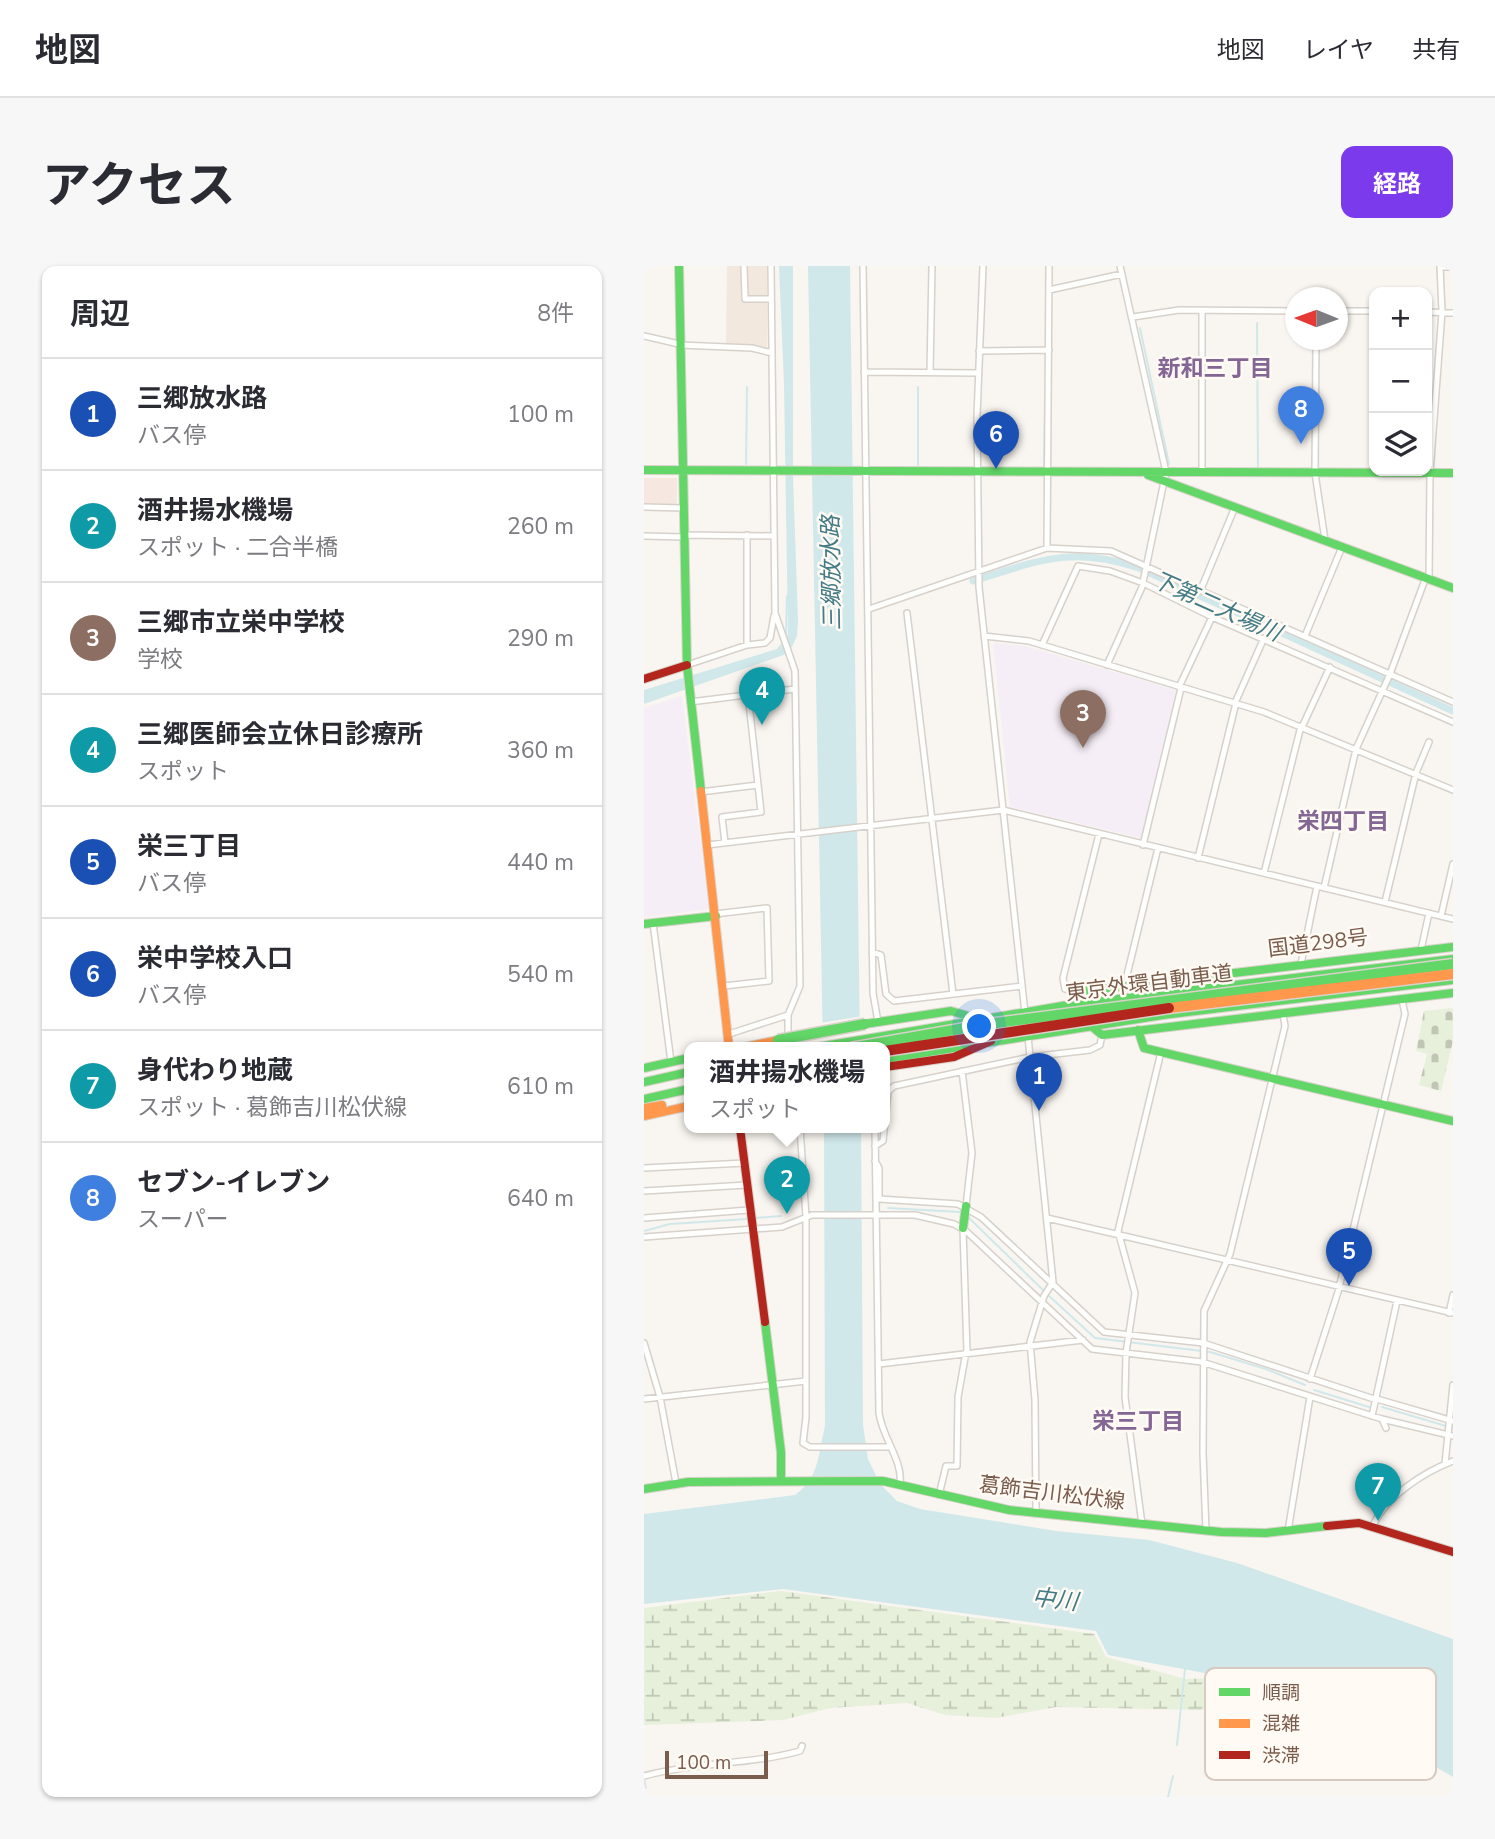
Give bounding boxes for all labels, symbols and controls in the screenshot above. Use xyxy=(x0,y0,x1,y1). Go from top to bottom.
text: 地図 xyxy=(35,28,101,73)
text: 地図 xyxy=(1217,34,1265,66)
text: レイヤ xyxy=(1303,34,1374,66)
text: 共有 xyxy=(1412,34,1460,66)
button: 経路 xyxy=(1341,146,1453,218)
text: アクセス xyxy=(42,152,236,219)
north arrow xyxy=(1285,287,1348,350)
map controls xyxy=(1369,287,1432,476)
button: + xyxy=(1369,287,1432,350)
text: 周辺 xyxy=(70,294,130,335)
text: 8件 xyxy=(537,298,574,329)
button: − xyxy=(1369,350,1432,413)
district label: 新和三丁目 xyxy=(1158,353,1273,384)
text: 三郷放水路 xyxy=(137,381,267,416)
pin: 8 xyxy=(1278,386,1324,444)
text: 1 xyxy=(86,399,100,430)
text: 100 m xyxy=(507,399,574,430)
pin: 6 xyxy=(973,411,1019,469)
button: layers xyxy=(1369,413,1432,476)
text: バス停 xyxy=(137,420,206,451)
text: 酒井揚水機場 xyxy=(137,493,293,528)
text: 2 xyxy=(86,511,100,542)
text: 260 m xyxy=(507,511,574,542)
water label: 三郷放水路 xyxy=(815,513,848,631)
text: スポット · 二合半橋 xyxy=(137,532,338,563)
water label: 下第二大場川 xyxy=(1147,564,1289,650)
text: 三郷市立栄中学校 xyxy=(137,605,345,640)
text: 3 xyxy=(86,623,100,654)
text: 290 m xyxy=(507,623,574,654)
text: 学校 xyxy=(137,644,183,675)
pin: 4 xyxy=(739,667,785,725)
pin: 3 xyxy=(1060,690,1106,748)
text: 三郷医師会立休日診療所 xyxy=(137,717,423,752)
text: 4 xyxy=(86,735,100,766)
text: 360 m xyxy=(507,735,574,766)
text: スポット xyxy=(137,756,229,787)
district label: 栄四丁目 xyxy=(1297,806,1389,837)
text: 栄三丁目 xyxy=(137,829,241,864)
text: 5 xyxy=(86,847,100,878)
text: 440 m xyxy=(507,847,574,878)
text: バス停 xyxy=(137,868,206,899)
street label: 国道298号 xyxy=(1266,923,1370,963)
text: 栄中学校入口 xyxy=(137,941,293,976)
text: 6 xyxy=(86,959,100,990)
text: 540 m xyxy=(507,959,574,990)
street label: 東京外環自動車道 xyxy=(1064,959,1234,1007)
text: バス停 xyxy=(137,980,206,1011)
your location xyxy=(962,1009,996,1043)
popup xyxy=(684,1042,890,1133)
text: 身代わり地蔵 xyxy=(137,1053,293,1088)
pin: 1 xyxy=(1016,1053,1062,1111)
text: 酒井揚水機場 xyxy=(709,1055,865,1090)
text: 7 xyxy=(86,1071,100,1102)
text: 610 m xyxy=(507,1071,574,1102)
text: スポット · 葛飾吉川松伏線 xyxy=(137,1092,407,1123)
text: スポット xyxy=(709,1094,801,1125)
pin: 2 xyxy=(764,1156,810,1214)
text: セブン-イレブン xyxy=(137,1165,330,1200)
text: 8 xyxy=(86,1183,100,1214)
text: 640 m xyxy=(507,1183,574,1214)
text: スーパー xyxy=(137,1204,229,1235)
pin: 5 xyxy=(1326,1228,1372,1286)
district label: 栄三丁目 xyxy=(1092,1406,1184,1437)
pin: 7 xyxy=(1355,1463,1401,1521)
street label: 葛飾吉川松伏線 xyxy=(977,1470,1127,1516)
water label: 中川 xyxy=(1030,1581,1083,1618)
legend xyxy=(1205,1668,1436,1780)
text: 順調 xyxy=(1262,1680,1300,1706)
text: 混雑 xyxy=(1262,1711,1300,1737)
text: 渋滞 xyxy=(1262,1743,1300,1769)
scale bar xyxy=(665,1748,768,1780)
text: 100 m xyxy=(676,1750,731,1776)

